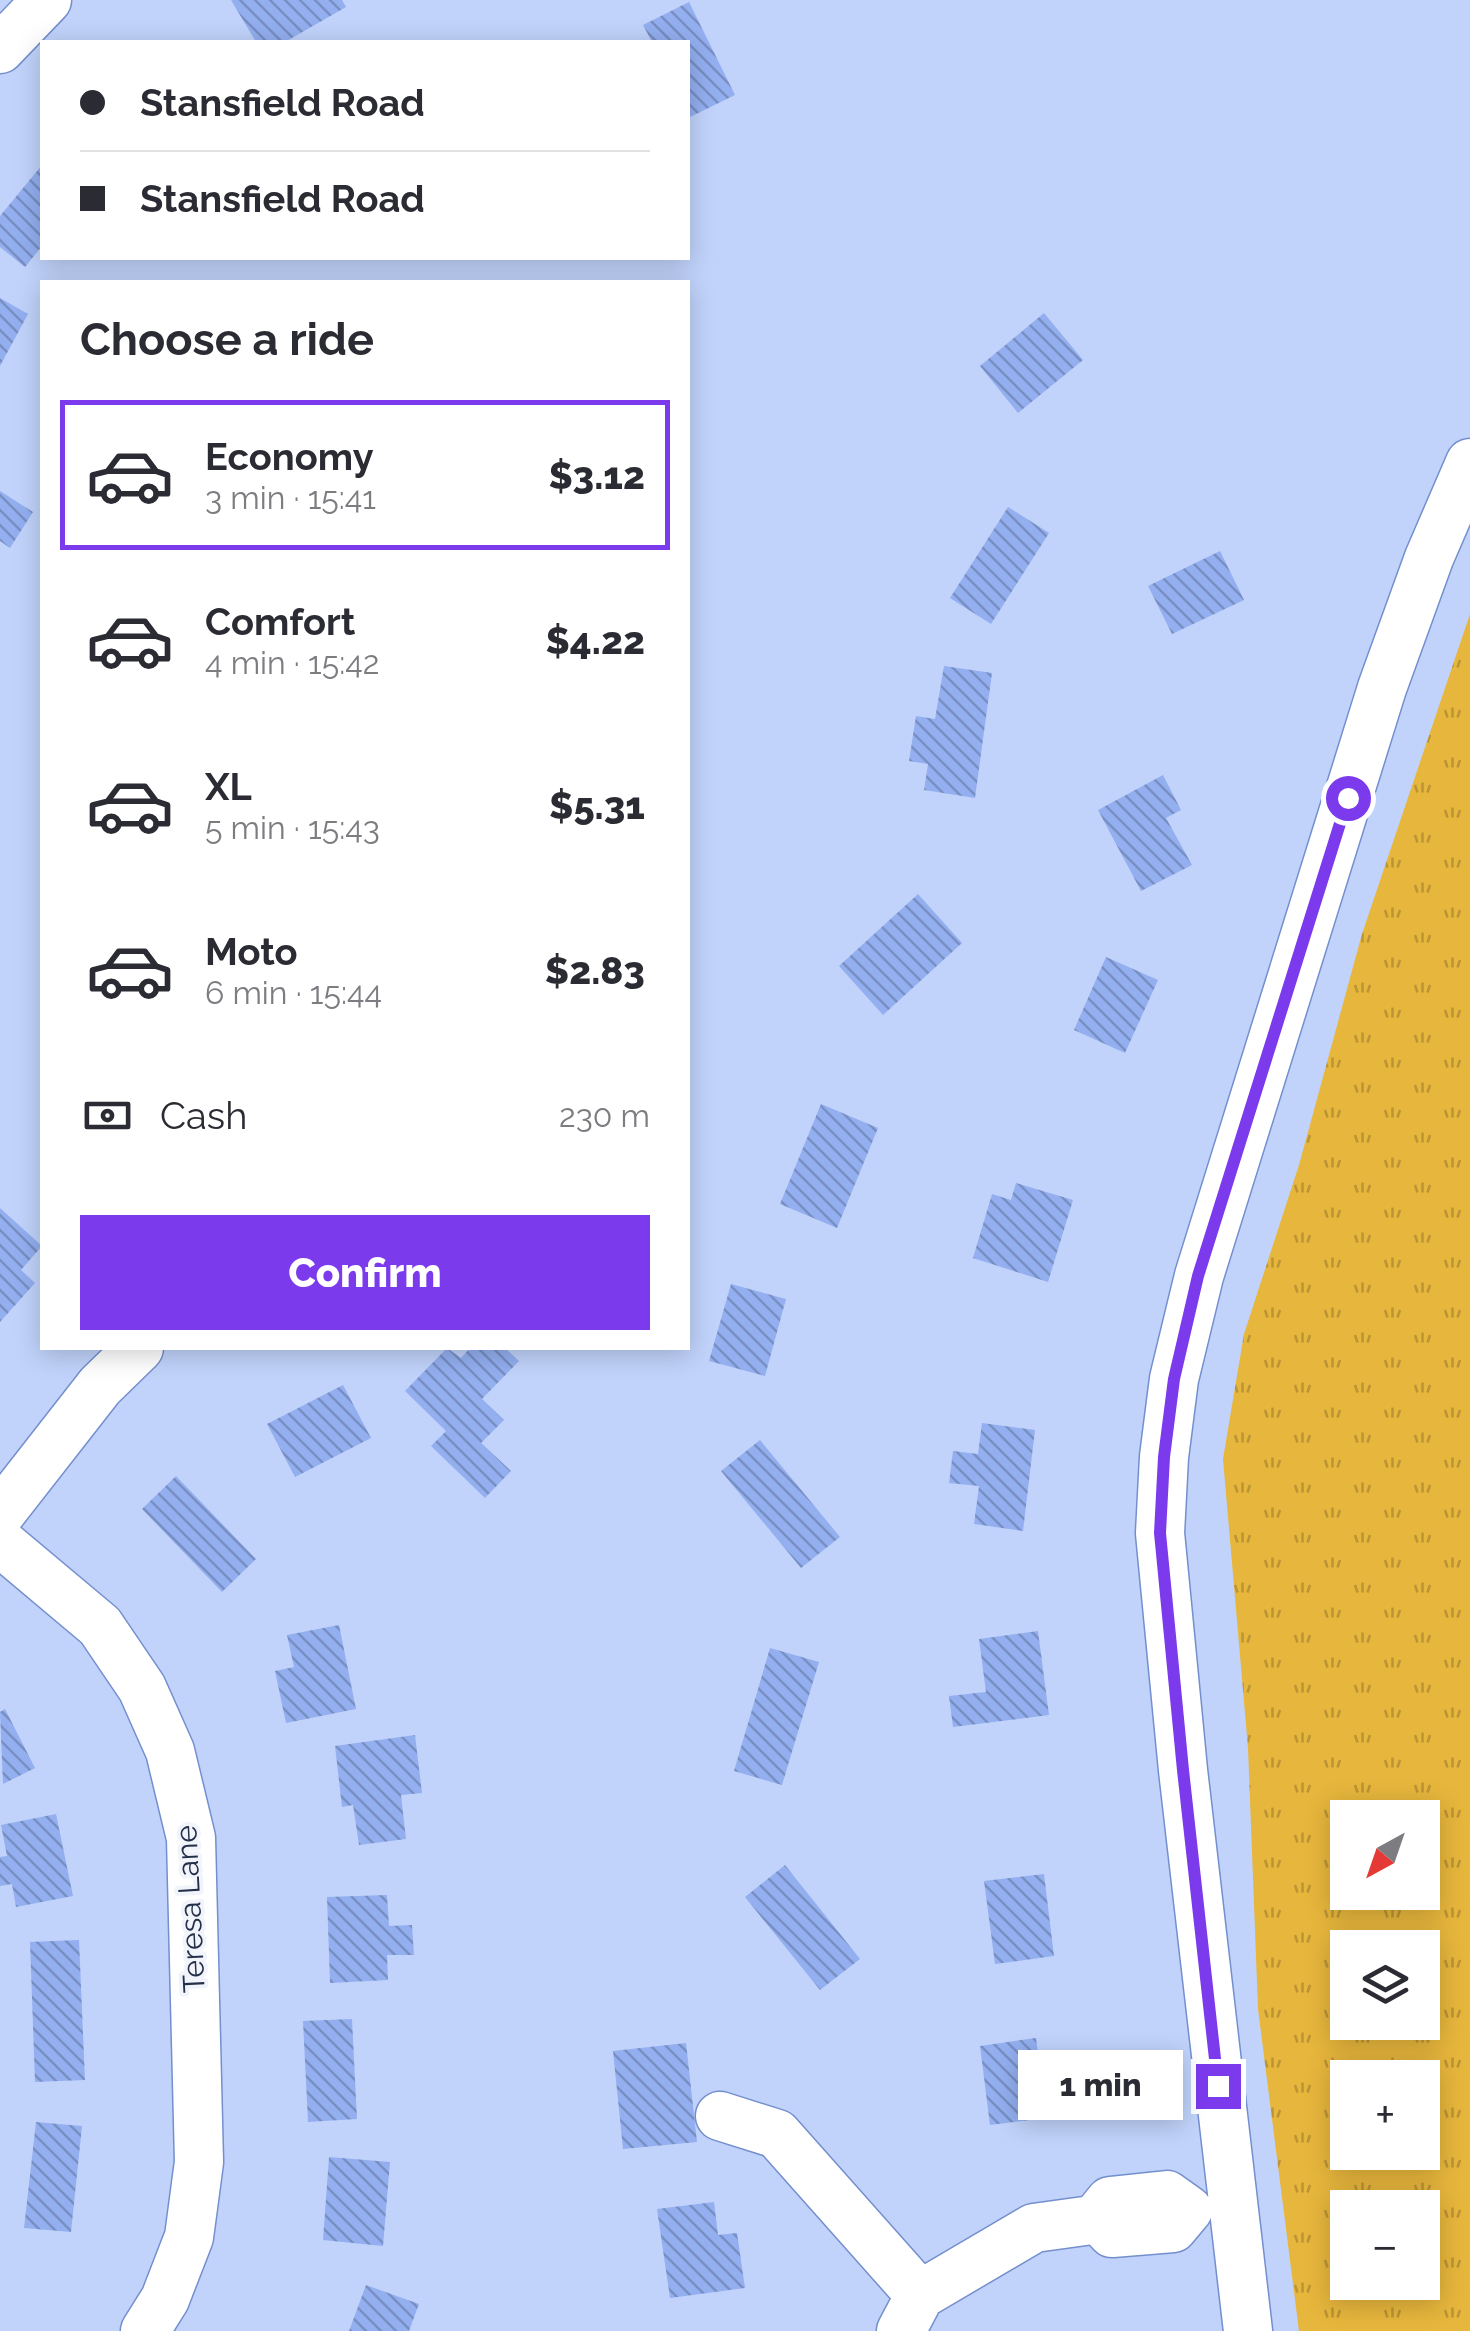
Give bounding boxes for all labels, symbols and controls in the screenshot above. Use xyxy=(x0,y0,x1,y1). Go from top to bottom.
text: Stansfield Road xyxy=(140,80,425,125)
text: Stansfield Road xyxy=(140,176,425,221)
text: Choose a ride xyxy=(80,313,374,366)
icon: car xyxy=(85,430,175,520)
text: Economy xyxy=(205,434,374,479)
text: $3.12 xyxy=(549,453,645,498)
text: 3 min · 15:41 xyxy=(205,479,376,516)
icon: car xyxy=(85,595,175,685)
text: Comfort xyxy=(205,599,355,644)
text: $4.22 xyxy=(546,618,645,663)
text: 4 min · 15:42 xyxy=(205,644,379,681)
icon: car xyxy=(85,760,175,850)
text: XL xyxy=(205,764,252,809)
route start xyxy=(1326,776,1371,821)
text: $5.31 xyxy=(549,783,645,828)
text: 5 min · 15:43 xyxy=(205,809,380,846)
icon: car xyxy=(85,925,175,1015)
text: Moto xyxy=(205,929,298,974)
text: $2.83 xyxy=(545,948,645,993)
text: 6 min · 15:44 xyxy=(205,974,382,1011)
icon: cash xyxy=(80,1088,135,1143)
text: Cash xyxy=(160,1093,247,1138)
text: 230 m xyxy=(559,1097,650,1134)
button: Confirm xyxy=(80,1215,650,1330)
north arrow xyxy=(1330,1800,1440,1910)
map controls xyxy=(1330,1800,1440,2300)
street label: Teresa Lane xyxy=(168,1824,212,1994)
button: layers xyxy=(1330,1930,1440,2040)
callout: 1 min xyxy=(1018,2051,1183,2121)
button: + xyxy=(1330,2060,1440,2170)
route end xyxy=(1196,2064,1241,2109)
text: 1 min xyxy=(1059,2066,1142,2103)
button: − xyxy=(1330,2190,1440,2300)

